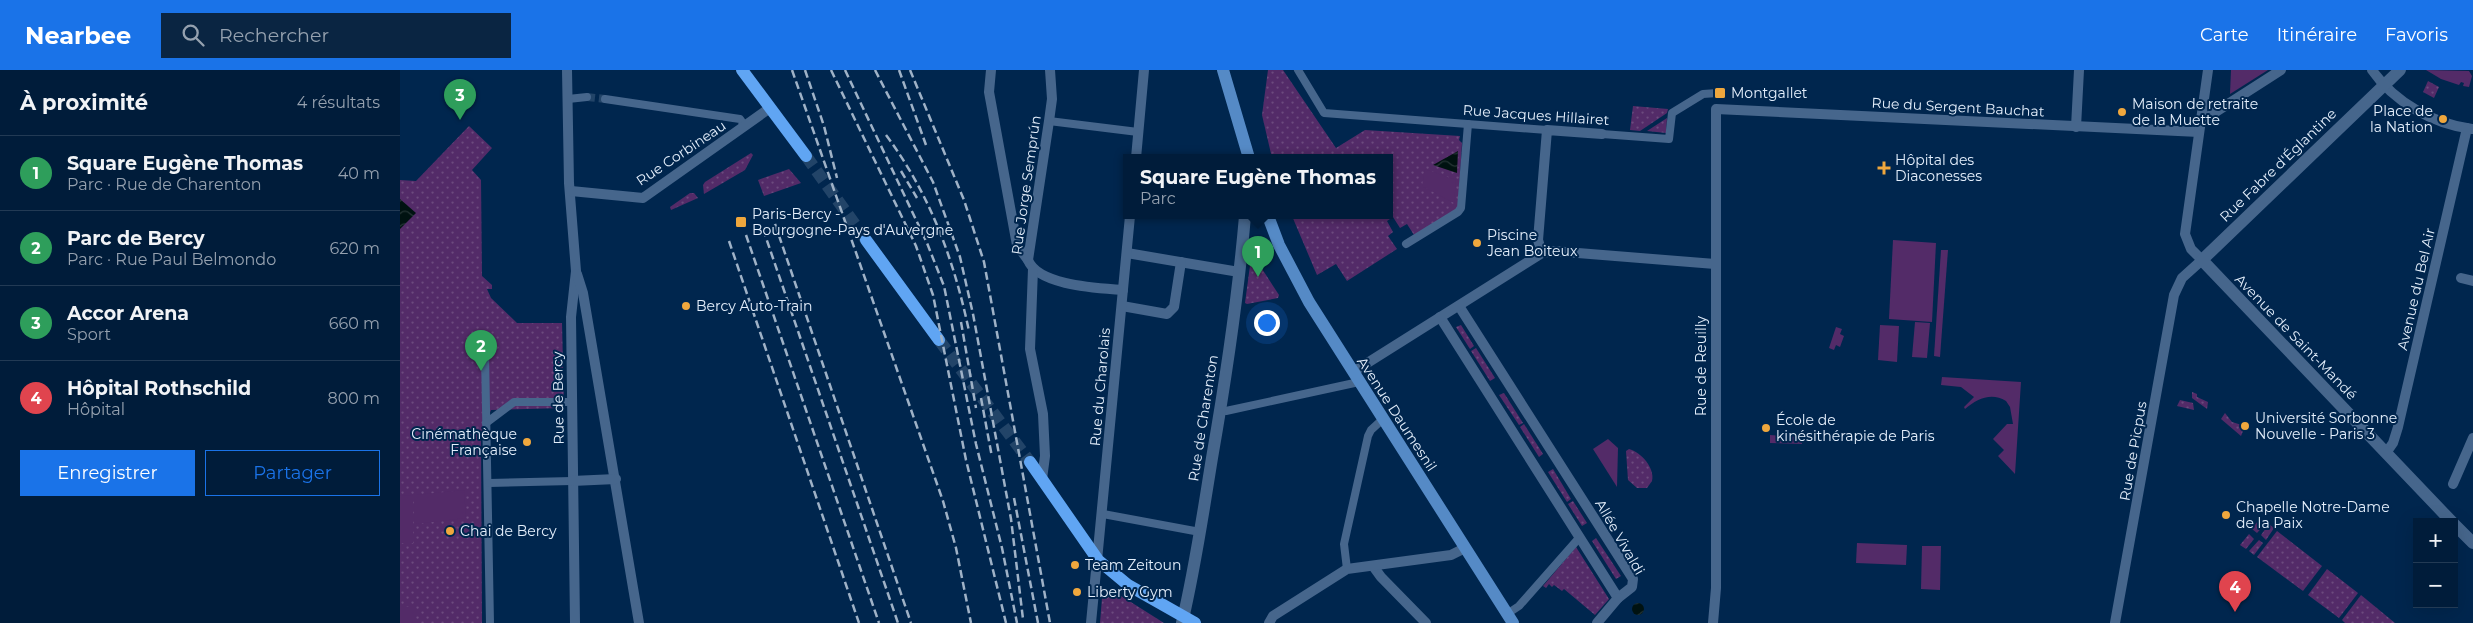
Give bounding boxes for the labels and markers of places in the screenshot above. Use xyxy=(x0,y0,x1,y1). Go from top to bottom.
pin: 3 xyxy=(444,79,476,120)
place label: Montgallet xyxy=(1731,84,1808,102)
marker: Montgallet xyxy=(1713,86,1727,100)
place label: Maison de retraite de la Muette xyxy=(2132,95,2258,129)
place label: Place de la Nation xyxy=(2370,102,2433,136)
marker: Maison de retraite de la Muette xyxy=(2116,106,2128,118)
marker: Place de la Nation xyxy=(2437,113,2449,125)
place label: Hôpital des Diaconesses xyxy=(1895,151,1982,185)
marker: Hôpital des Diaconesses xyxy=(1877,161,1891,175)
place label: Paris-Bercy - Bourgogne-Pays d'Auvergne xyxy=(752,205,953,239)
marker: Paris-Bercy - Bourgogne-Pays d'Auvergne xyxy=(734,215,748,229)
place label: Piscine Jean Boiteux xyxy=(1486,226,1578,260)
pin: 1 xyxy=(1242,236,1274,277)
marker: Piscine Jean Boiteux xyxy=(1471,237,1483,249)
place label: Bercy Auto-Train xyxy=(696,297,812,315)
marker: Bercy Auto-Train xyxy=(680,300,692,312)
pin: 2 xyxy=(465,330,497,371)
place label: Université Sorbonne Nouvelle - Paris 3 xyxy=(2255,409,2397,443)
place label: École de kinésithérapie de Paris xyxy=(1776,411,1935,445)
marker: Université Sorbonne Nouvelle - Paris 3 xyxy=(2239,420,2251,432)
marker: École de kinésithérapie de Paris xyxy=(1760,422,1772,434)
place label: Cinémathèque Française xyxy=(411,425,517,459)
marker: Cinémathèque Française xyxy=(521,436,533,448)
place label: Chapelle Notre-Dame de la Paix xyxy=(2236,498,2390,532)
marker: Chapelle Notre-Dame de la Paix xyxy=(2220,509,2232,521)
place label: Chai de Bercy xyxy=(460,522,557,540)
marker: Chai de Bercy xyxy=(444,525,456,537)
place label: Team Zeitoun xyxy=(1085,556,1181,574)
marker: Team Zeitoun xyxy=(1069,559,1081,571)
pin: 4 xyxy=(2219,571,2251,612)
place label: Liberty Gym xyxy=(1087,583,1173,601)
marker: Liberty Gym xyxy=(1071,586,1083,598)

